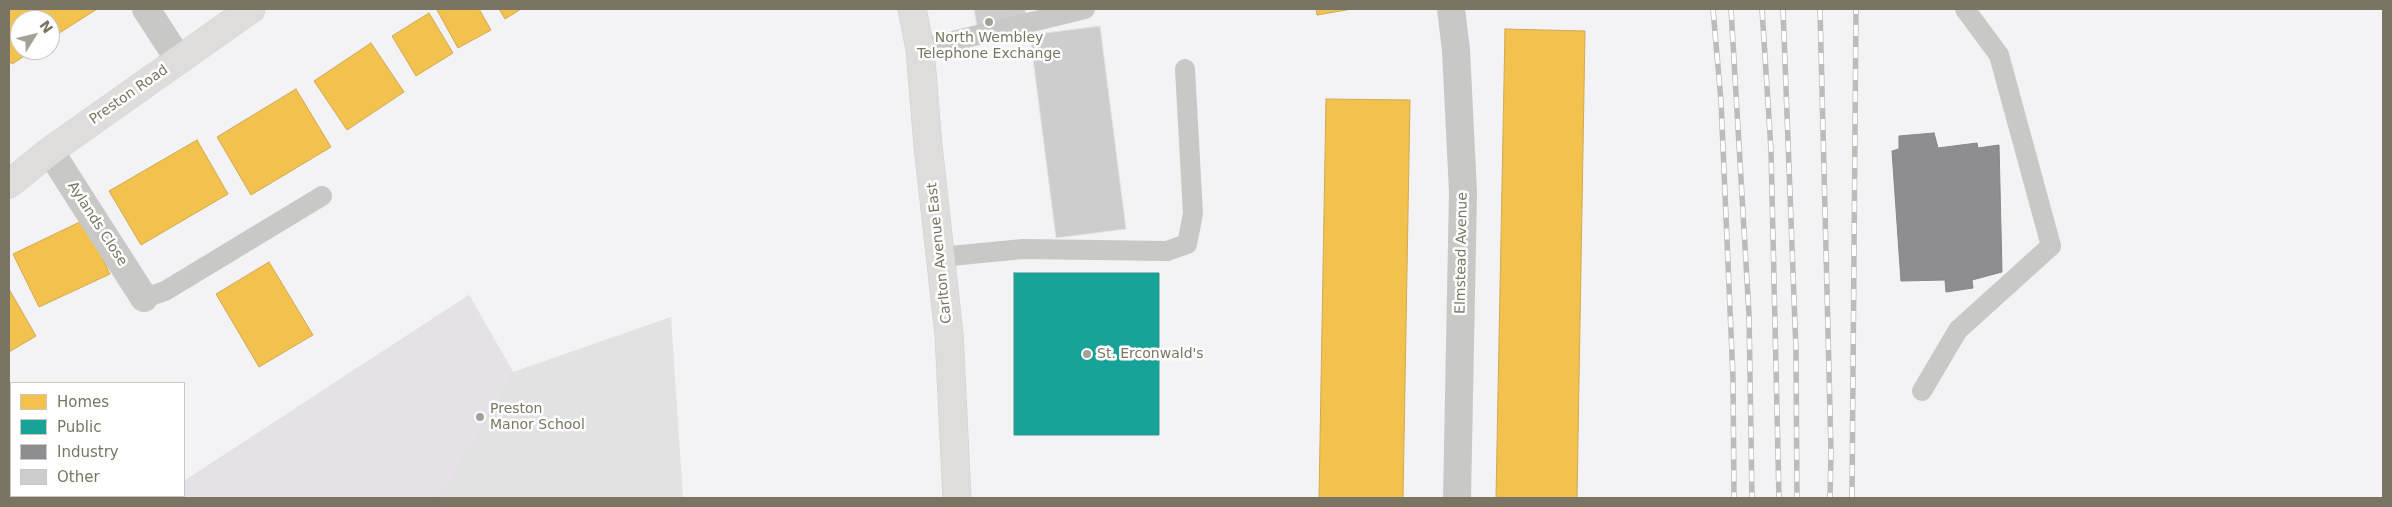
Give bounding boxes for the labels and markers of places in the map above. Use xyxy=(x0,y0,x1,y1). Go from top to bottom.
marker: North Wembley Telephone Exchange xyxy=(983,16,995,28)
place label: North Wembley Telephone Exchange xyxy=(917,30,1061,62)
place label: St. Erconwald's xyxy=(1097,346,1204,362)
marker: St. Erconwald's xyxy=(1081,348,1093,360)
place label: Preston Manor School xyxy=(490,401,585,434)
marker: Preston Manor School xyxy=(474,411,486,423)

